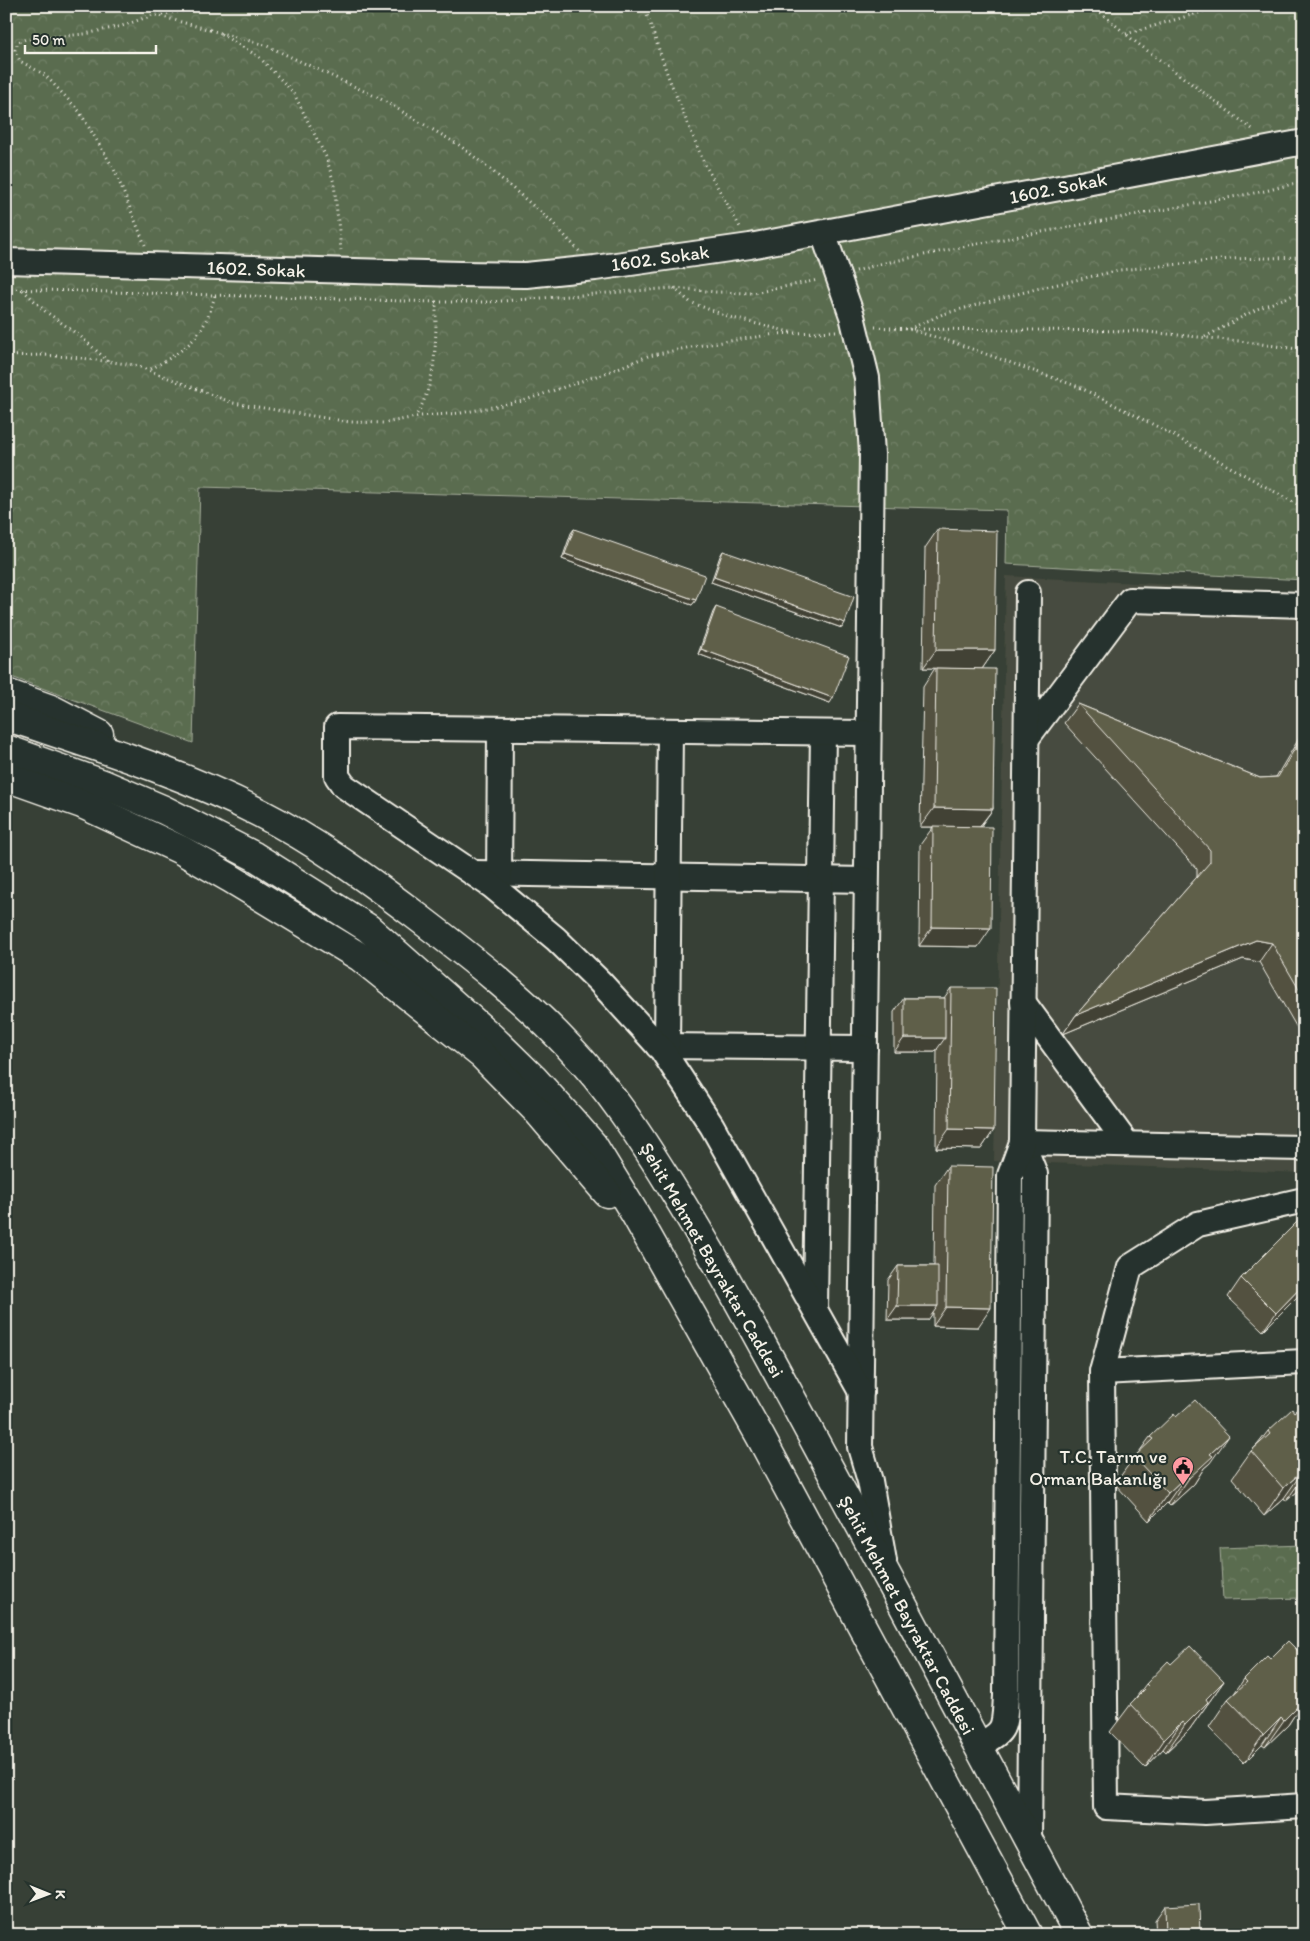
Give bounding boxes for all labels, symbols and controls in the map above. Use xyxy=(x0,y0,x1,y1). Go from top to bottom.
scale bar xyxy=(25,22,156,54)
text: 50 m xyxy=(32,31,65,49)
street label: 1602. Sokak xyxy=(1007,167,1109,209)
street label: 1602. Sokak xyxy=(609,240,711,276)
street label: 1602. Sokak xyxy=(206,256,306,282)
street label: Şehit Mehmet Bayraktar Caddesi xyxy=(635,1138,789,1382)
place label: T.C. Tarım ve Orman Bakanlığı xyxy=(1029,1445,1167,1490)
public building icon: T.C. Tarım ve Orman Bakanlığı xyxy=(1171,1455,1195,1486)
street label: Şehit Mehmet Bayraktar Caddesi xyxy=(834,1491,980,1739)
north arrow xyxy=(22,1868,72,1918)
text: K xyxy=(52,1890,69,1900)

